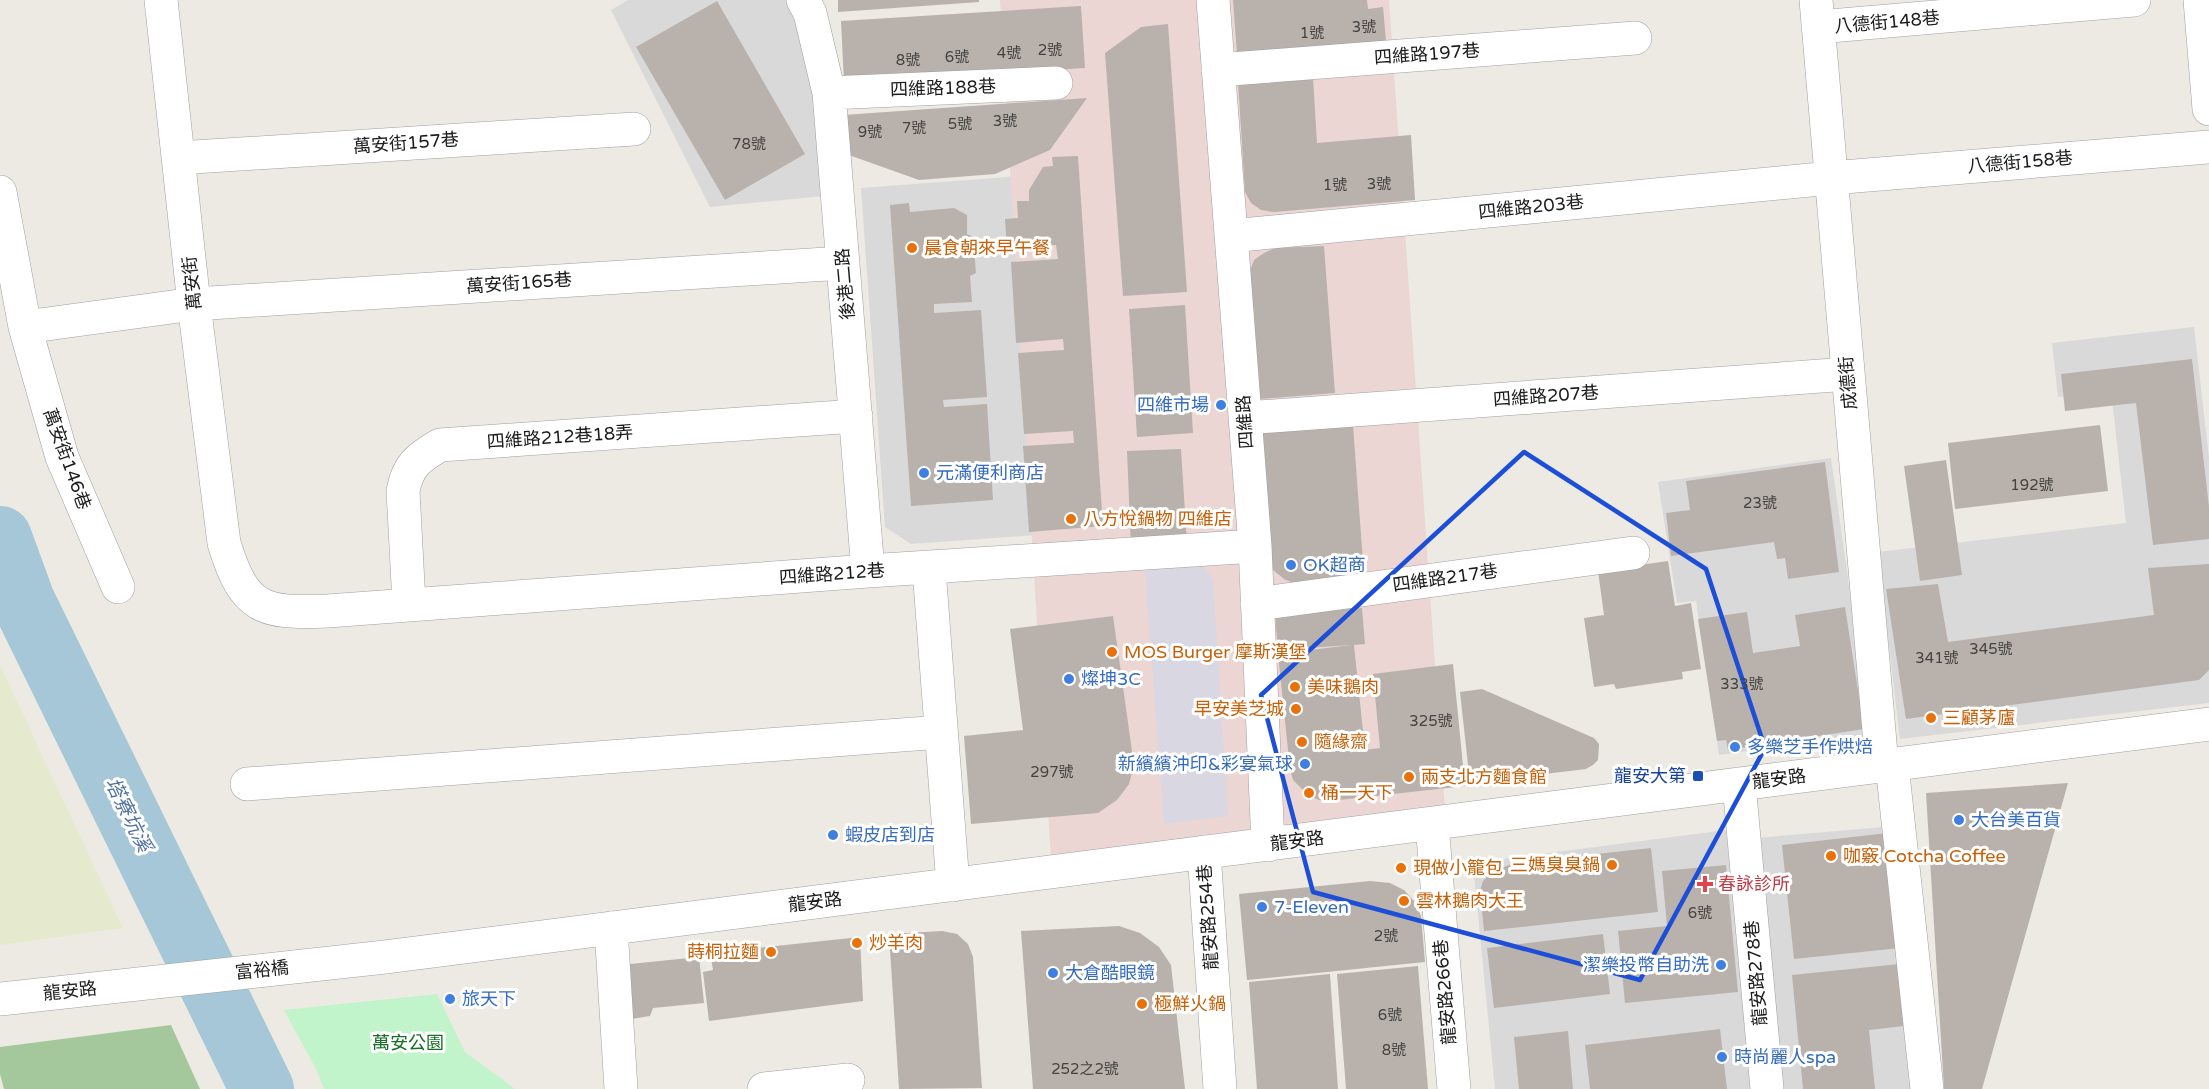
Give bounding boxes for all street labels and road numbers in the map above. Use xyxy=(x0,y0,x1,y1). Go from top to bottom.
street label: 八德街148巷 xyxy=(1833,6,1941,38)
street label: 四維路197巷 xyxy=(1373,39,1481,69)
street label: 四維路188巷 xyxy=(890,75,996,101)
street label: 萬安街157巷 xyxy=(352,128,460,158)
street label: 八德街158巷 xyxy=(1966,146,2074,178)
street label: 四維路203巷 xyxy=(1477,191,1585,223)
street label: 後港二路 xyxy=(831,247,859,321)
street label: 萬安街 xyxy=(178,255,206,311)
street label: 萬安街165巷 xyxy=(465,268,573,298)
street label: 成德街 xyxy=(1835,355,1861,411)
street label: 四維路207巷 xyxy=(1492,381,1600,411)
street label: 四維路 xyxy=(1232,394,1258,450)
street label: 萬安街146巷 xyxy=(39,405,95,513)
street label: 四維路212巷18弄 xyxy=(486,421,634,453)
street label: 四維路212巷 xyxy=(778,559,886,589)
street label: 四維路217巷 xyxy=(1391,560,1499,596)
street label: 龍安路 xyxy=(1751,765,1807,793)
street label: 龍安路 xyxy=(1269,827,1325,855)
street label: 龍安路254巷 xyxy=(1193,863,1223,971)
street label: 龍安路 xyxy=(787,888,843,916)
street label: 龍安路278巷 xyxy=(1740,919,1772,1027)
street label: 龍安路266巷 xyxy=(1429,938,1461,1046)
street label: 富裕橋 xyxy=(234,956,290,984)
street label: 龍安路 xyxy=(42,977,98,1005)

